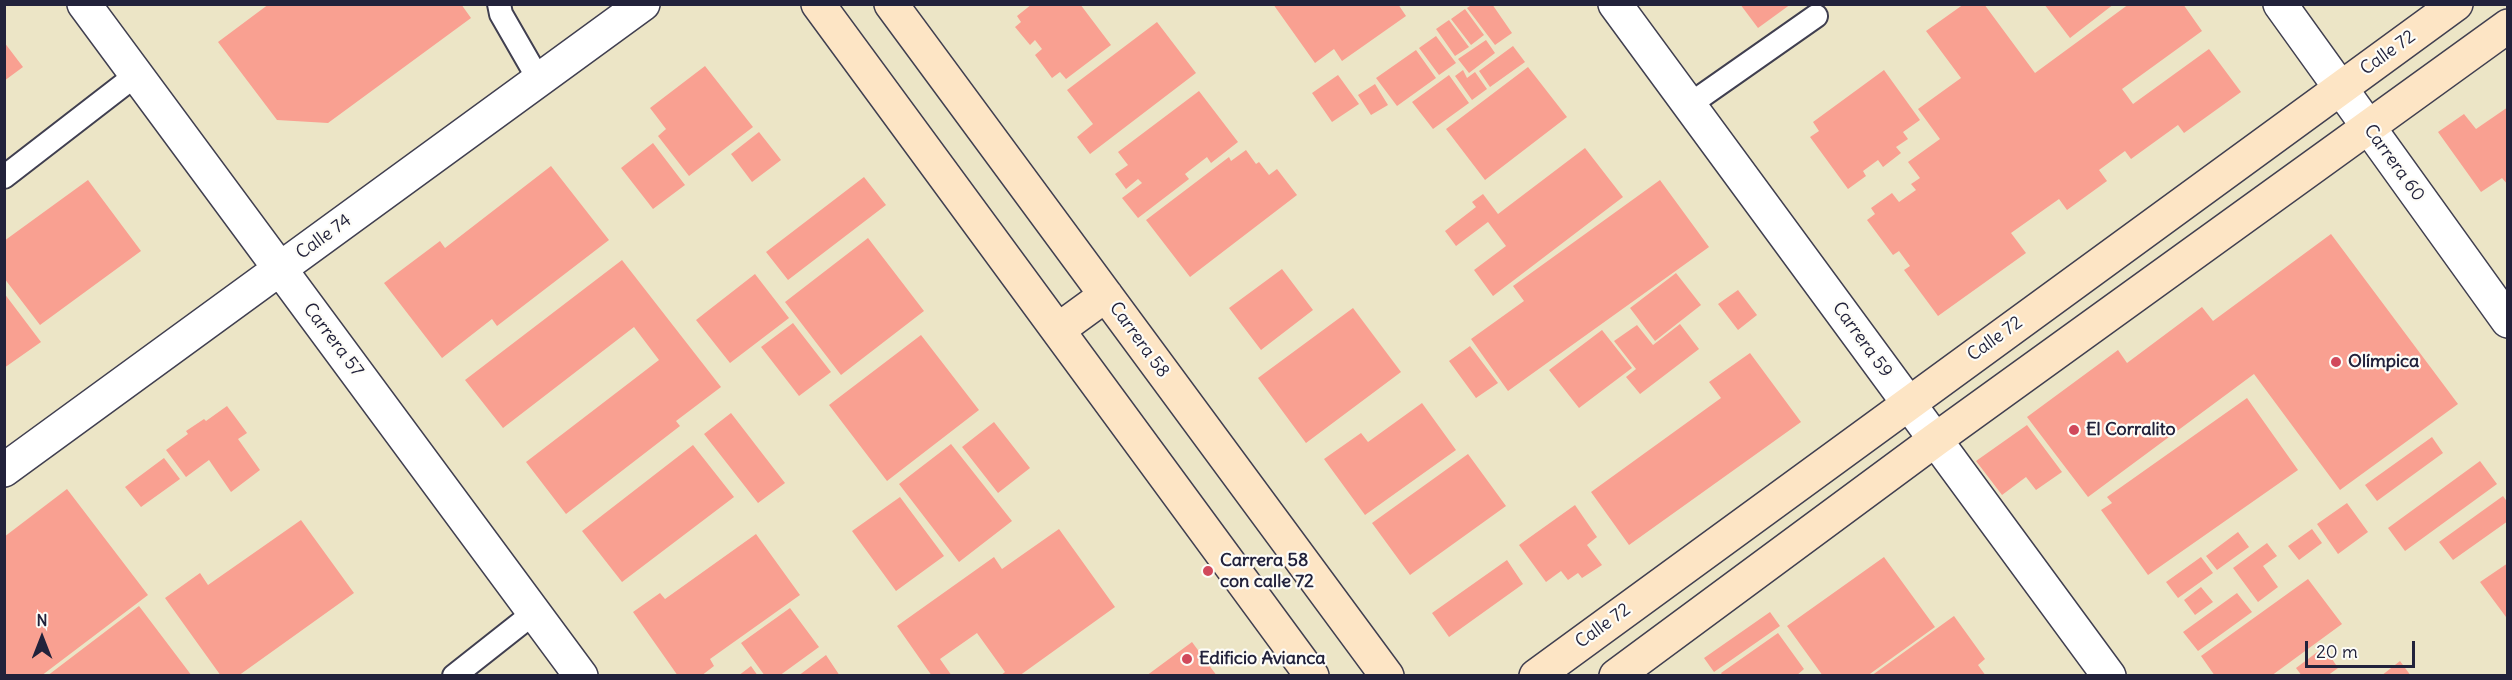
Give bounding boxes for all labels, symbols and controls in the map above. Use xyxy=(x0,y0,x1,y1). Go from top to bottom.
street label: Calle 72 xyxy=(2356,26,2420,80)
street label: Carrera 60 xyxy=(2359,120,2429,206)
street label: Calle 74 xyxy=(292,210,356,264)
street label: Carrera 58 xyxy=(1104,298,1174,382)
street label: Carrera 59 xyxy=(1827,298,1897,382)
street label: Carrera 57 xyxy=(298,299,368,381)
street label: Calle 72 xyxy=(1963,312,2027,366)
place label: Olímpica xyxy=(2348,351,2419,373)
marker: Olímpica xyxy=(2329,355,2343,369)
place label: El Corralito xyxy=(2086,419,2176,441)
marker: El Corralito xyxy=(2067,423,2081,437)
place label: Carrera 58 con calle 72 xyxy=(1220,550,1314,592)
marker: Carrera 58 con calle 72 xyxy=(1201,564,1215,578)
street label: Calle 72 xyxy=(1571,599,1635,653)
north arrow xyxy=(12,608,72,668)
text: N xyxy=(36,610,48,630)
scale bar xyxy=(2308,629,2418,667)
text: 20 m xyxy=(2316,640,2358,663)
place label: Edificio Avianca xyxy=(1199,648,1326,670)
marker: Edificio Avianca xyxy=(1180,652,1194,666)

